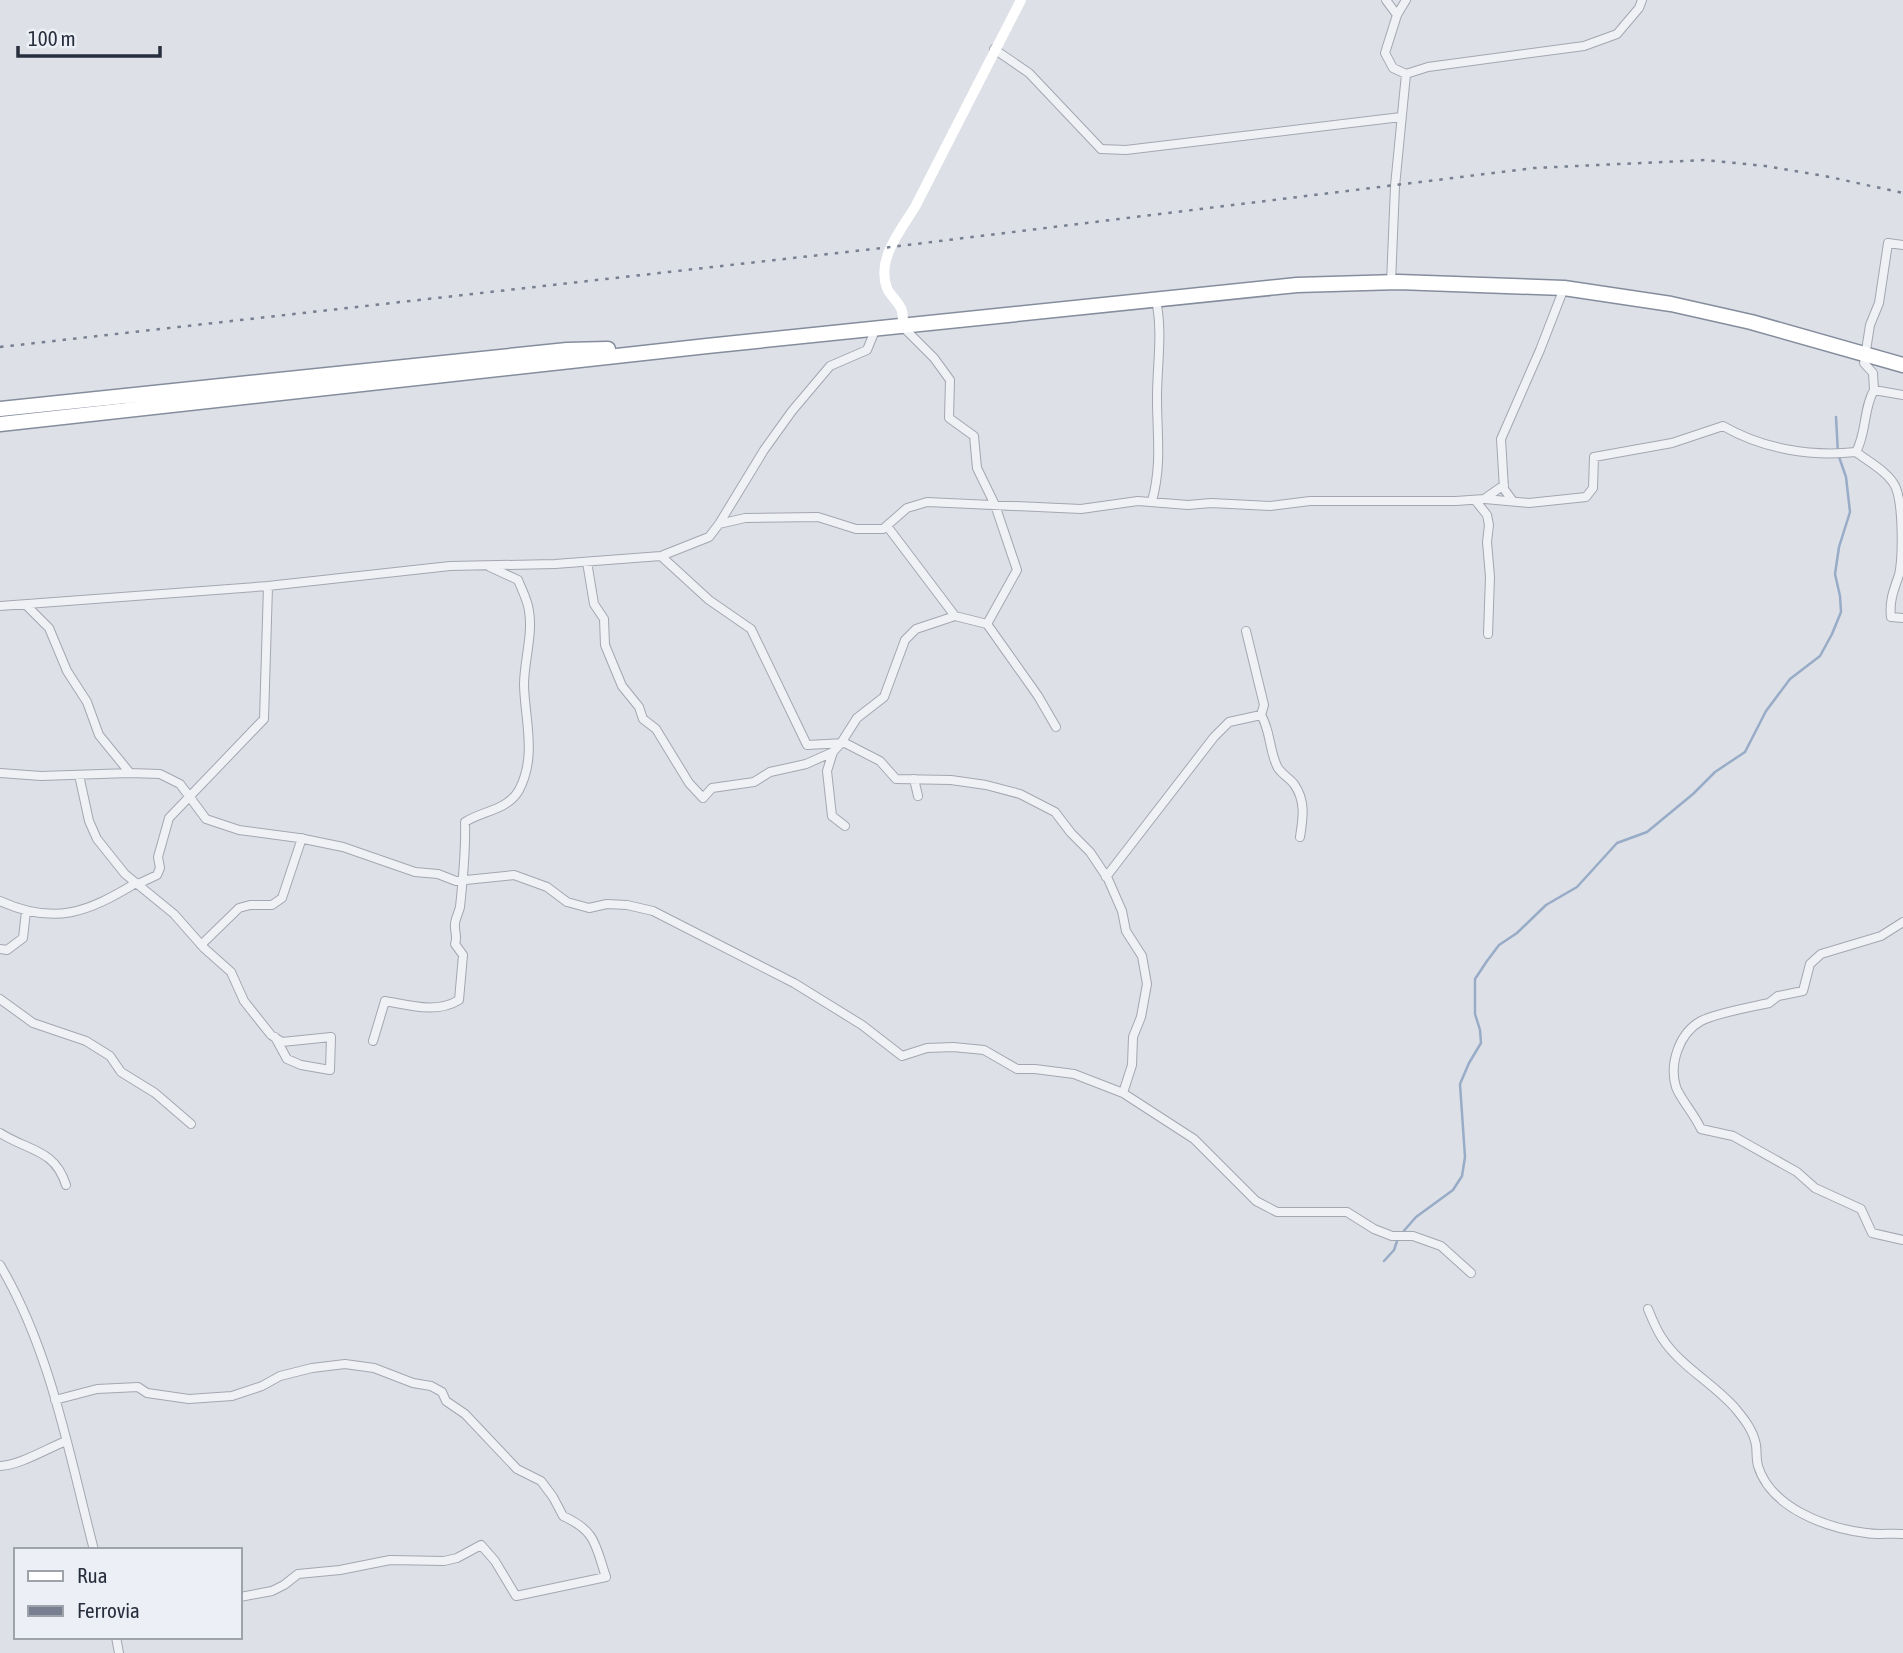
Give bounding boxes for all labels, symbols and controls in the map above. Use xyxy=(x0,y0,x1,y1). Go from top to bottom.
scale bar xyxy=(18,14,159,58)
text: 100 m xyxy=(28,26,76,50)
legend xyxy=(14,1548,242,1639)
text: Rua xyxy=(77,1563,107,1587)
text: Ferrovia xyxy=(77,1598,140,1622)

